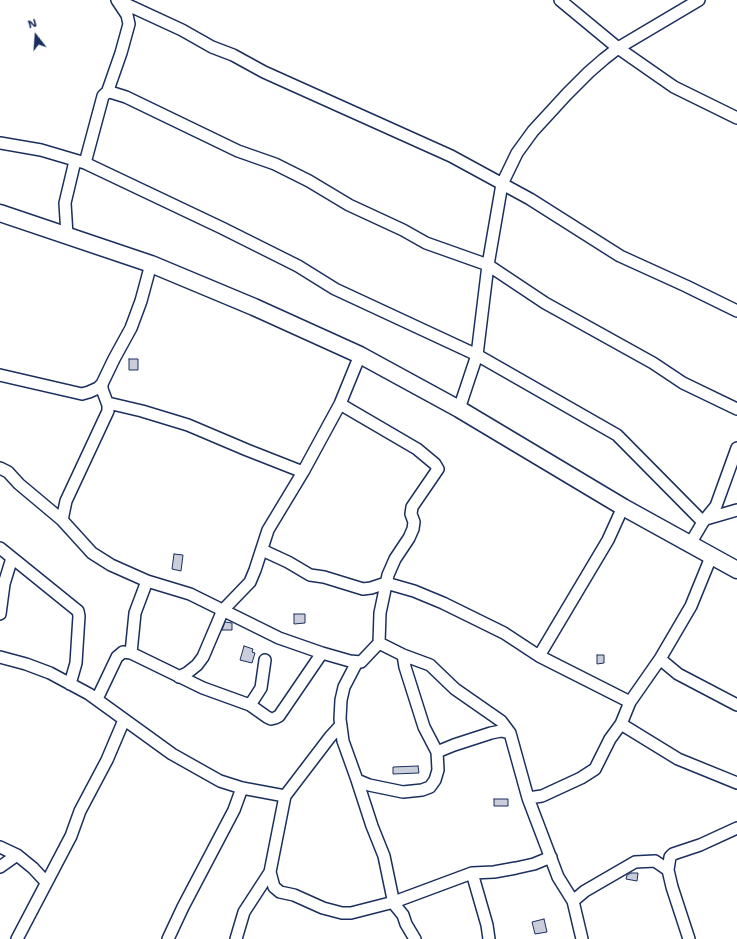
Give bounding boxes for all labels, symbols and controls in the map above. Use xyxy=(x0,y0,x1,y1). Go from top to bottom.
north arrow xyxy=(16,16,56,56)
text: N xyxy=(26,16,39,32)

